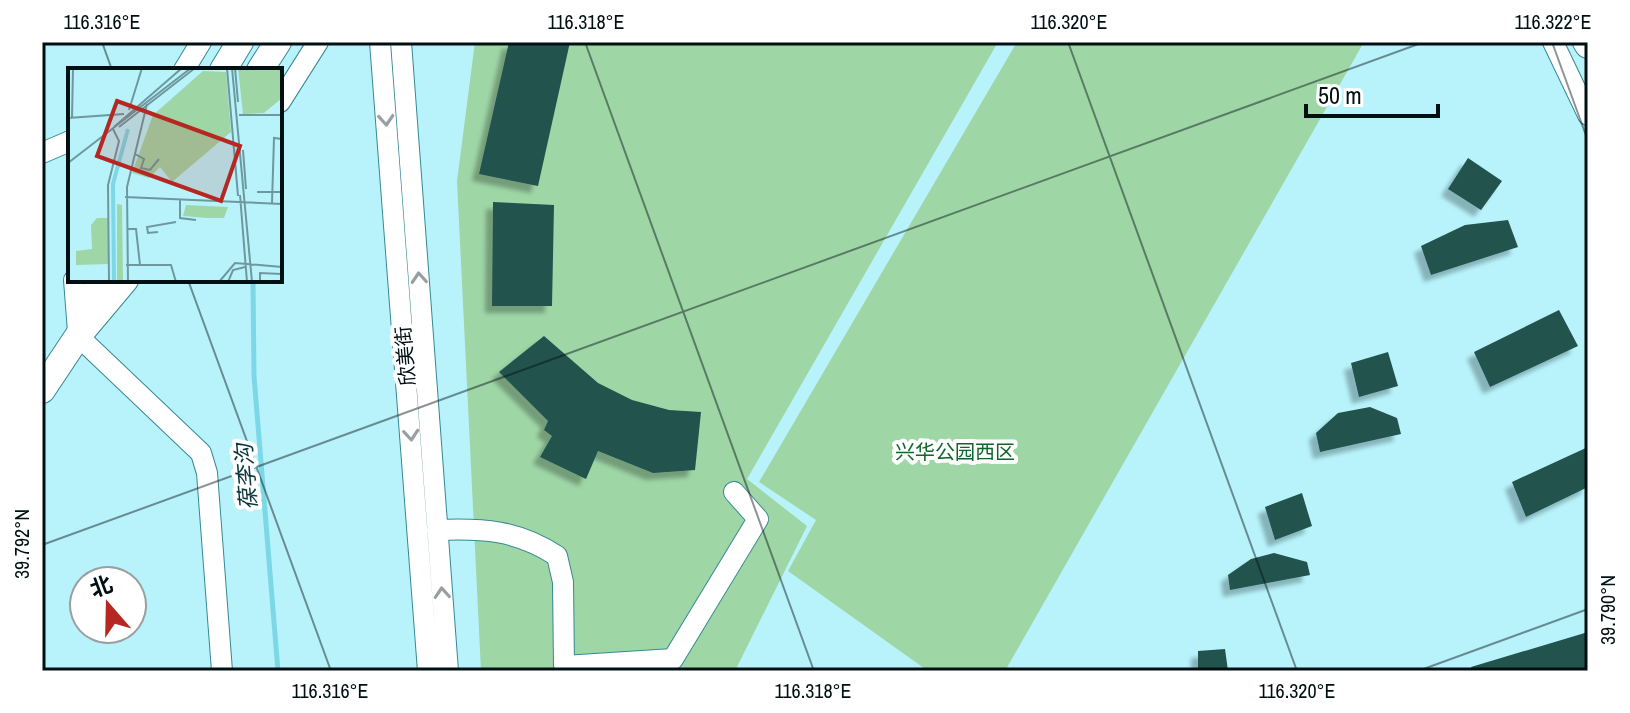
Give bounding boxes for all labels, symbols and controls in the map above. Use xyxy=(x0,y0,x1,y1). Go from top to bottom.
text: 116.316°E xyxy=(63,8,141,35)
text: 116.318°E xyxy=(547,8,625,35)
text: 116.320°E xyxy=(1030,8,1108,35)
text: 116.322°E xyxy=(1514,8,1592,35)
inset map xyxy=(68,68,282,282)
scale bar xyxy=(1306,68,1438,118)
text: 50 m xyxy=(1318,79,1362,111)
one-way arrow xyxy=(377,114,394,127)
one-way arrow xyxy=(411,271,428,284)
street label: 欣美街 xyxy=(389,325,421,387)
one-way arrow xyxy=(403,429,420,442)
park label: 兴华公园西区 xyxy=(895,438,1015,465)
water label: 葆李沟 xyxy=(228,441,264,511)
text: 39.792°N xyxy=(8,509,35,579)
north arrow xyxy=(68,565,148,645)
text: 北 xyxy=(86,568,117,604)
text: 39.790°N xyxy=(1594,575,1621,645)
one-way arrow xyxy=(434,586,451,599)
text: 116.316°E xyxy=(291,677,369,704)
text: 116.318°E xyxy=(774,677,852,704)
text: 116.320°E xyxy=(1258,677,1336,704)

